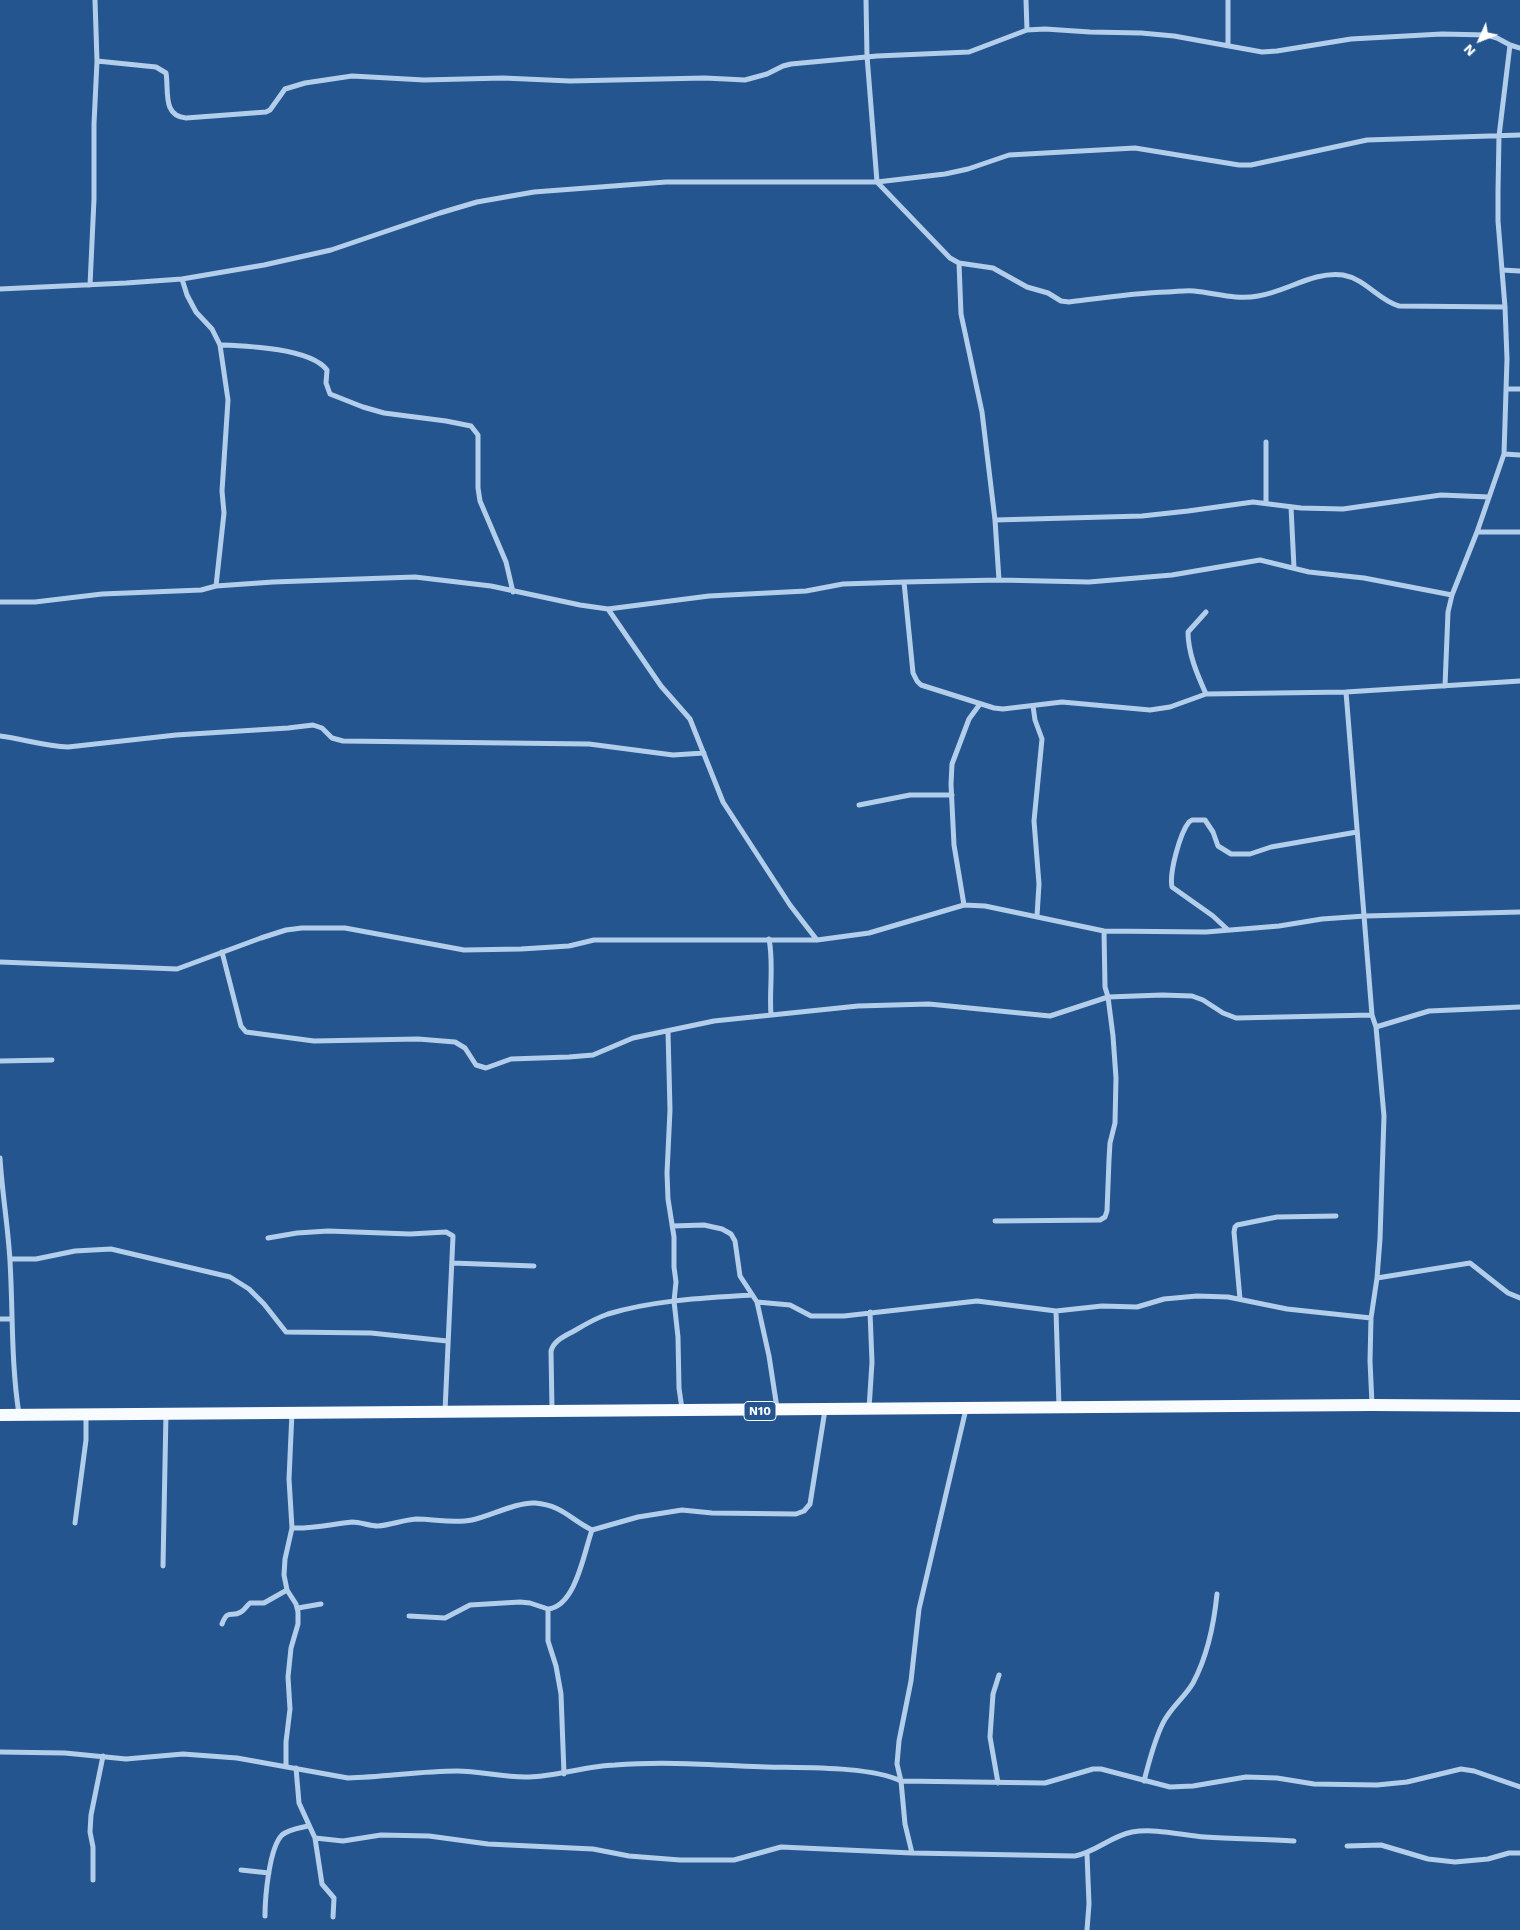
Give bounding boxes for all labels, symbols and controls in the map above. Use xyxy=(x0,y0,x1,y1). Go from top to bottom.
north arrow xyxy=(1455,15,1505,65)
text: N xyxy=(1460,41,1479,60)
road number: N10 xyxy=(744,1402,776,1420)

